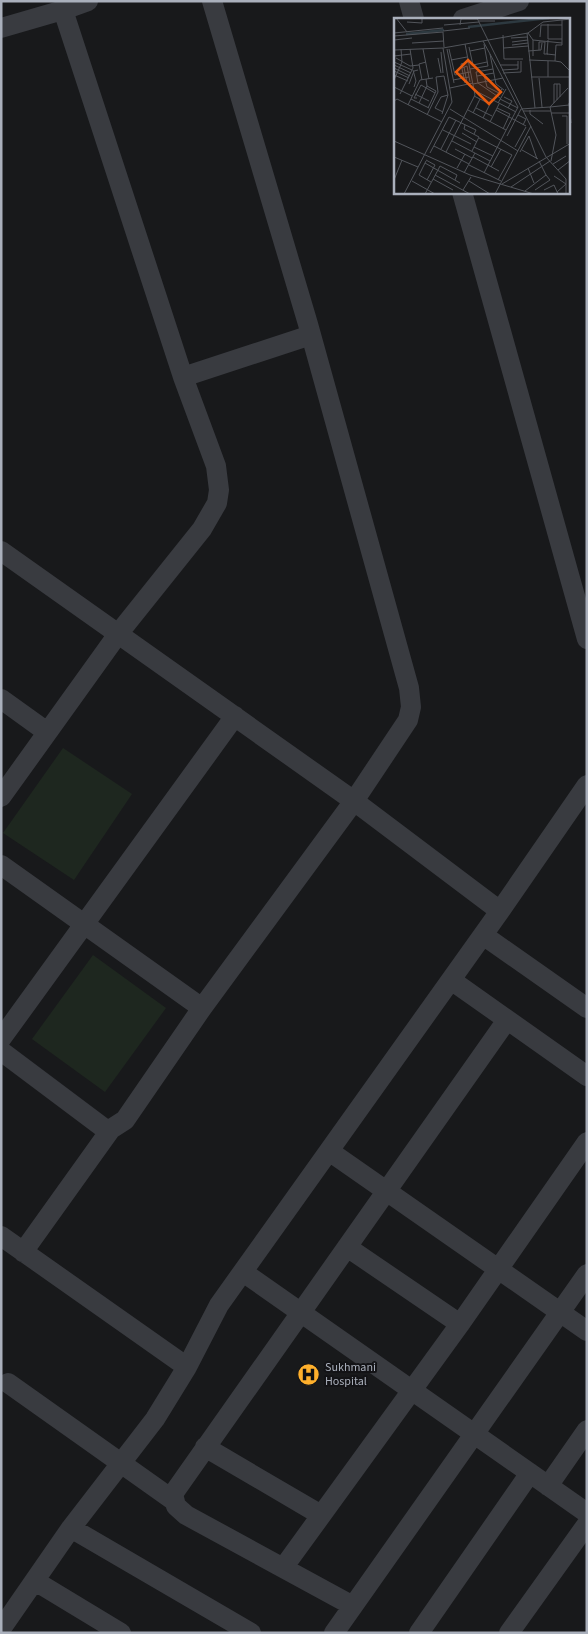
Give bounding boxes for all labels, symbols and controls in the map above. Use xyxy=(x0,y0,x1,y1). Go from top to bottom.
inset map xyxy=(394,18,570,194)
place label: Sukhmani Hospital xyxy=(325,1359,376,1390)
hospital icon: Sukhmani Hospital xyxy=(297,1362,321,1386)

